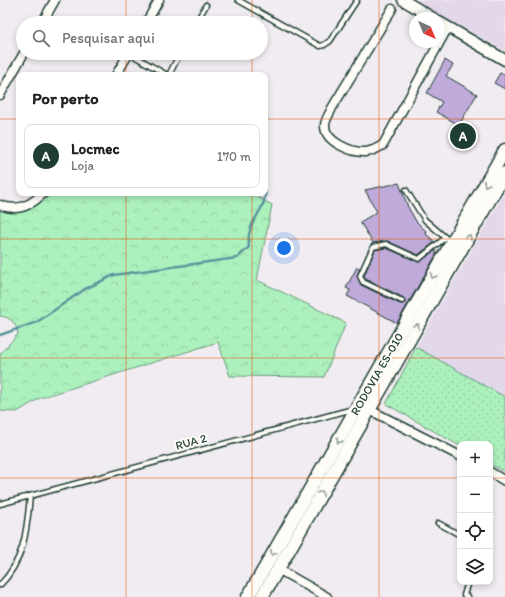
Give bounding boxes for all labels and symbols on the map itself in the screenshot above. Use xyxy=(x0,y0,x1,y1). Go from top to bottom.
north arrow xyxy=(409,12,445,48)
pin: A xyxy=(450,121,476,151)
one-way arrow xyxy=(483,180,490,187)
one-way arrow xyxy=(464,234,471,242)
your location xyxy=(274,238,294,258)
one-way arrow xyxy=(431,272,438,279)
one-way arrow xyxy=(413,323,420,330)
street label: RODOVIA ES-010 xyxy=(348,330,406,418)
street label: RUA 2 xyxy=(174,431,209,453)
one-way arrow xyxy=(336,437,343,444)
one-way arrow xyxy=(317,490,324,497)
one-way arrow xyxy=(271,549,278,557)

